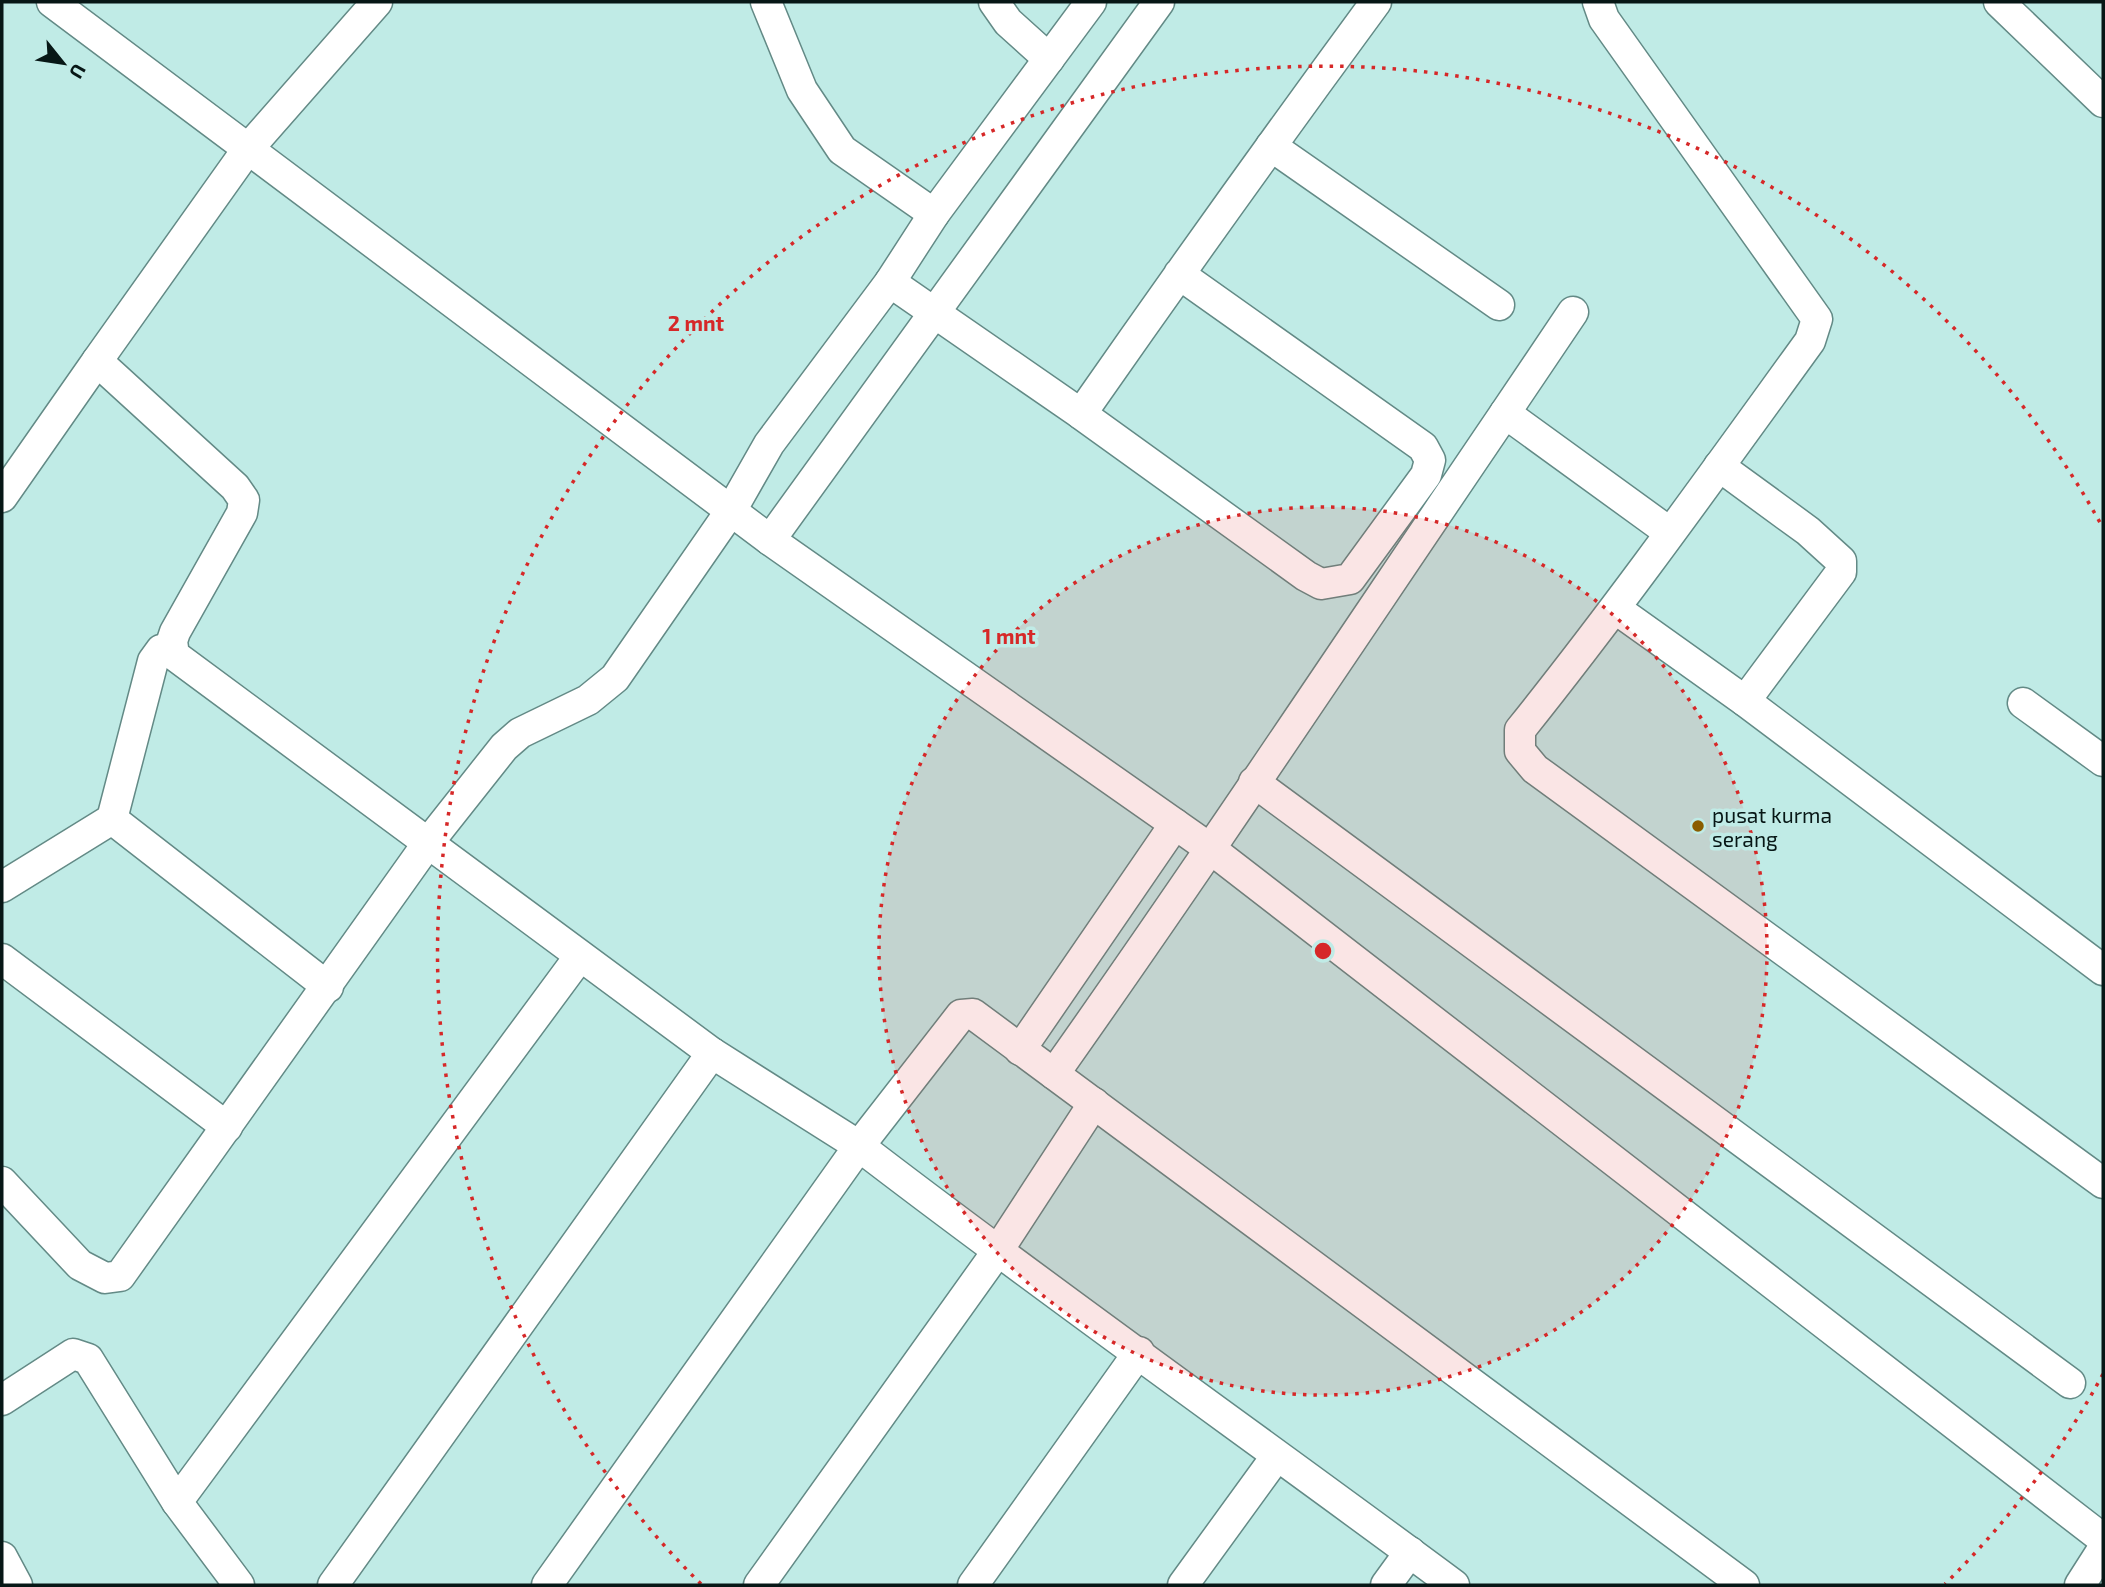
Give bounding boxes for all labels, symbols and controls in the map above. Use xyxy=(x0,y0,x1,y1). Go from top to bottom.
north arrow xyxy=(28,28,98,98)
text: U xyxy=(65,60,91,83)
text: 2 mnt xyxy=(668,310,725,335)
text: 1 mnt xyxy=(982,623,1036,648)
place label: pusat kurma serang xyxy=(1712,802,1832,851)
marker: pusat kurma serang xyxy=(1690,818,1706,834)
centre of rings xyxy=(1311,939,1335,963)

